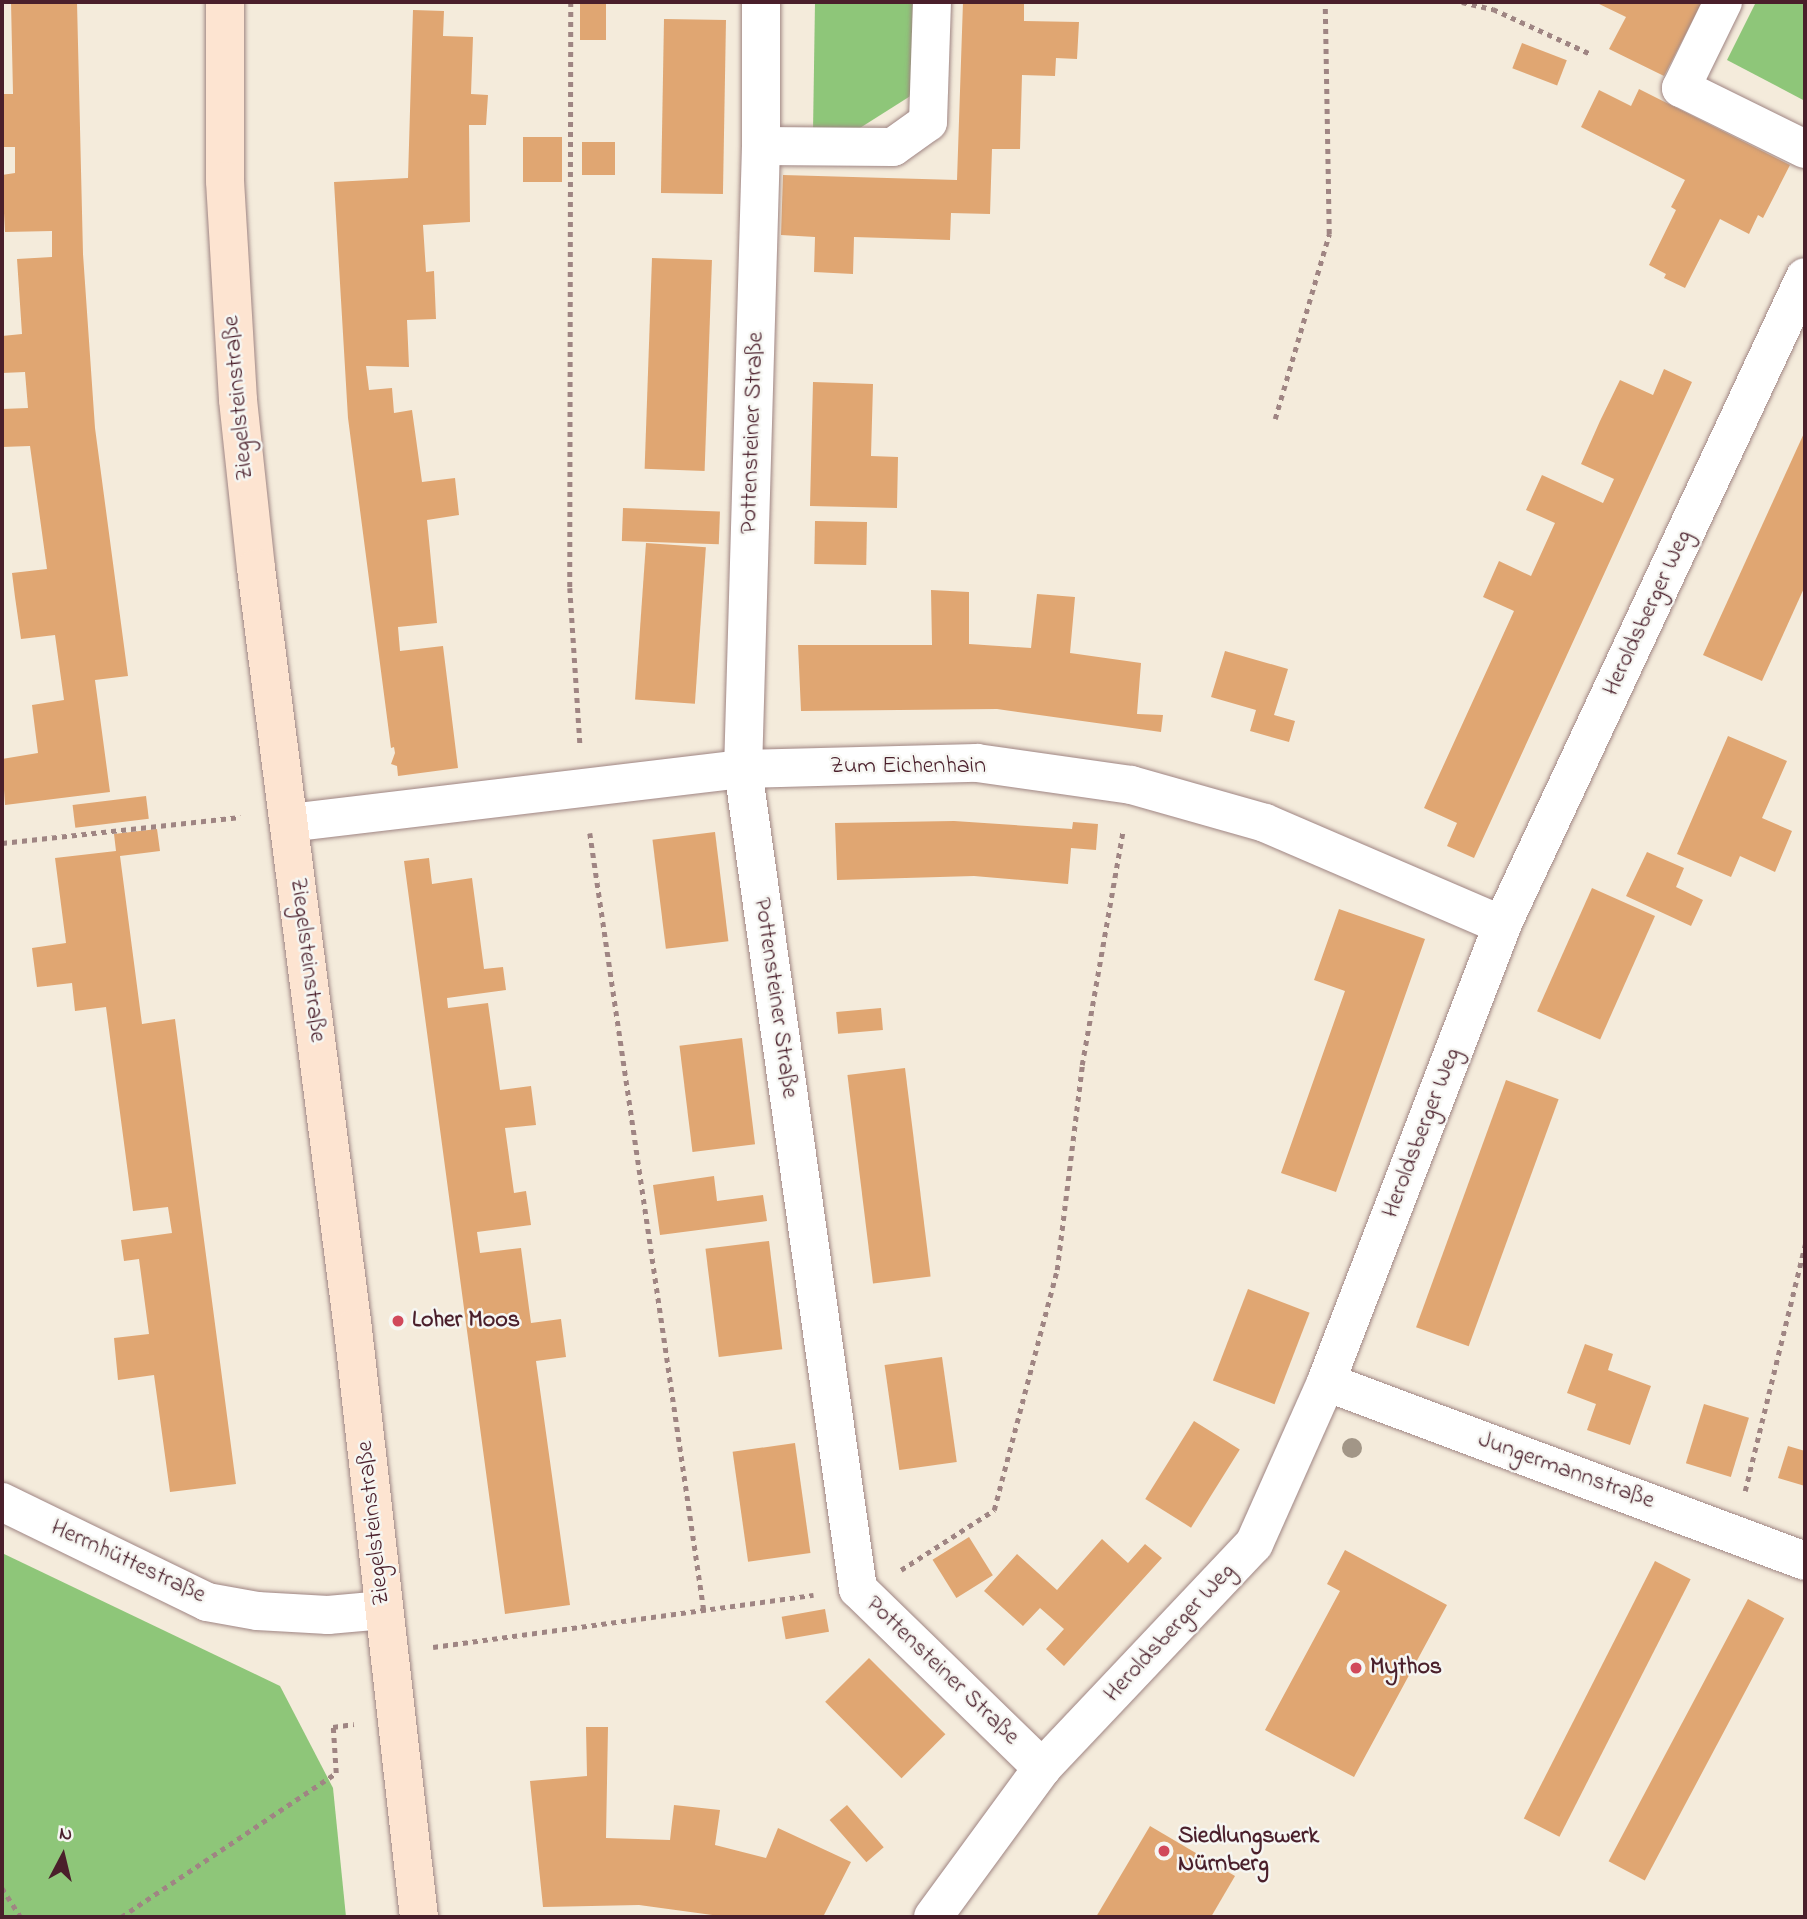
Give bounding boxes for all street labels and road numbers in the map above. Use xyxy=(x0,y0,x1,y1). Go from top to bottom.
street label: Ziegelsteinstraße xyxy=(217,314,261,482)
street label: Pottensteiner Straße xyxy=(735,331,771,535)
street label: Heroldsberger Weg xyxy=(1597,526,1699,700)
street label: Zum Eichenhain xyxy=(830,753,986,781)
street label: Ziegelsteinstraße xyxy=(283,876,331,1044)
street label: Pottensteiner Straße xyxy=(747,896,803,1100)
street label: Heroldsberger Weg xyxy=(1376,1044,1468,1222)
street label: Jungermannstraße xyxy=(1474,1426,1658,1516)
street label: Ziegelsteinstraße xyxy=(351,1439,397,1607)
street label: Herrnhüttestraße xyxy=(46,1514,210,1610)
street label: Heroldsberger Weg xyxy=(1098,1557,1242,1709)
street label: Pottensteiner Straße xyxy=(859,1590,1025,1752)

